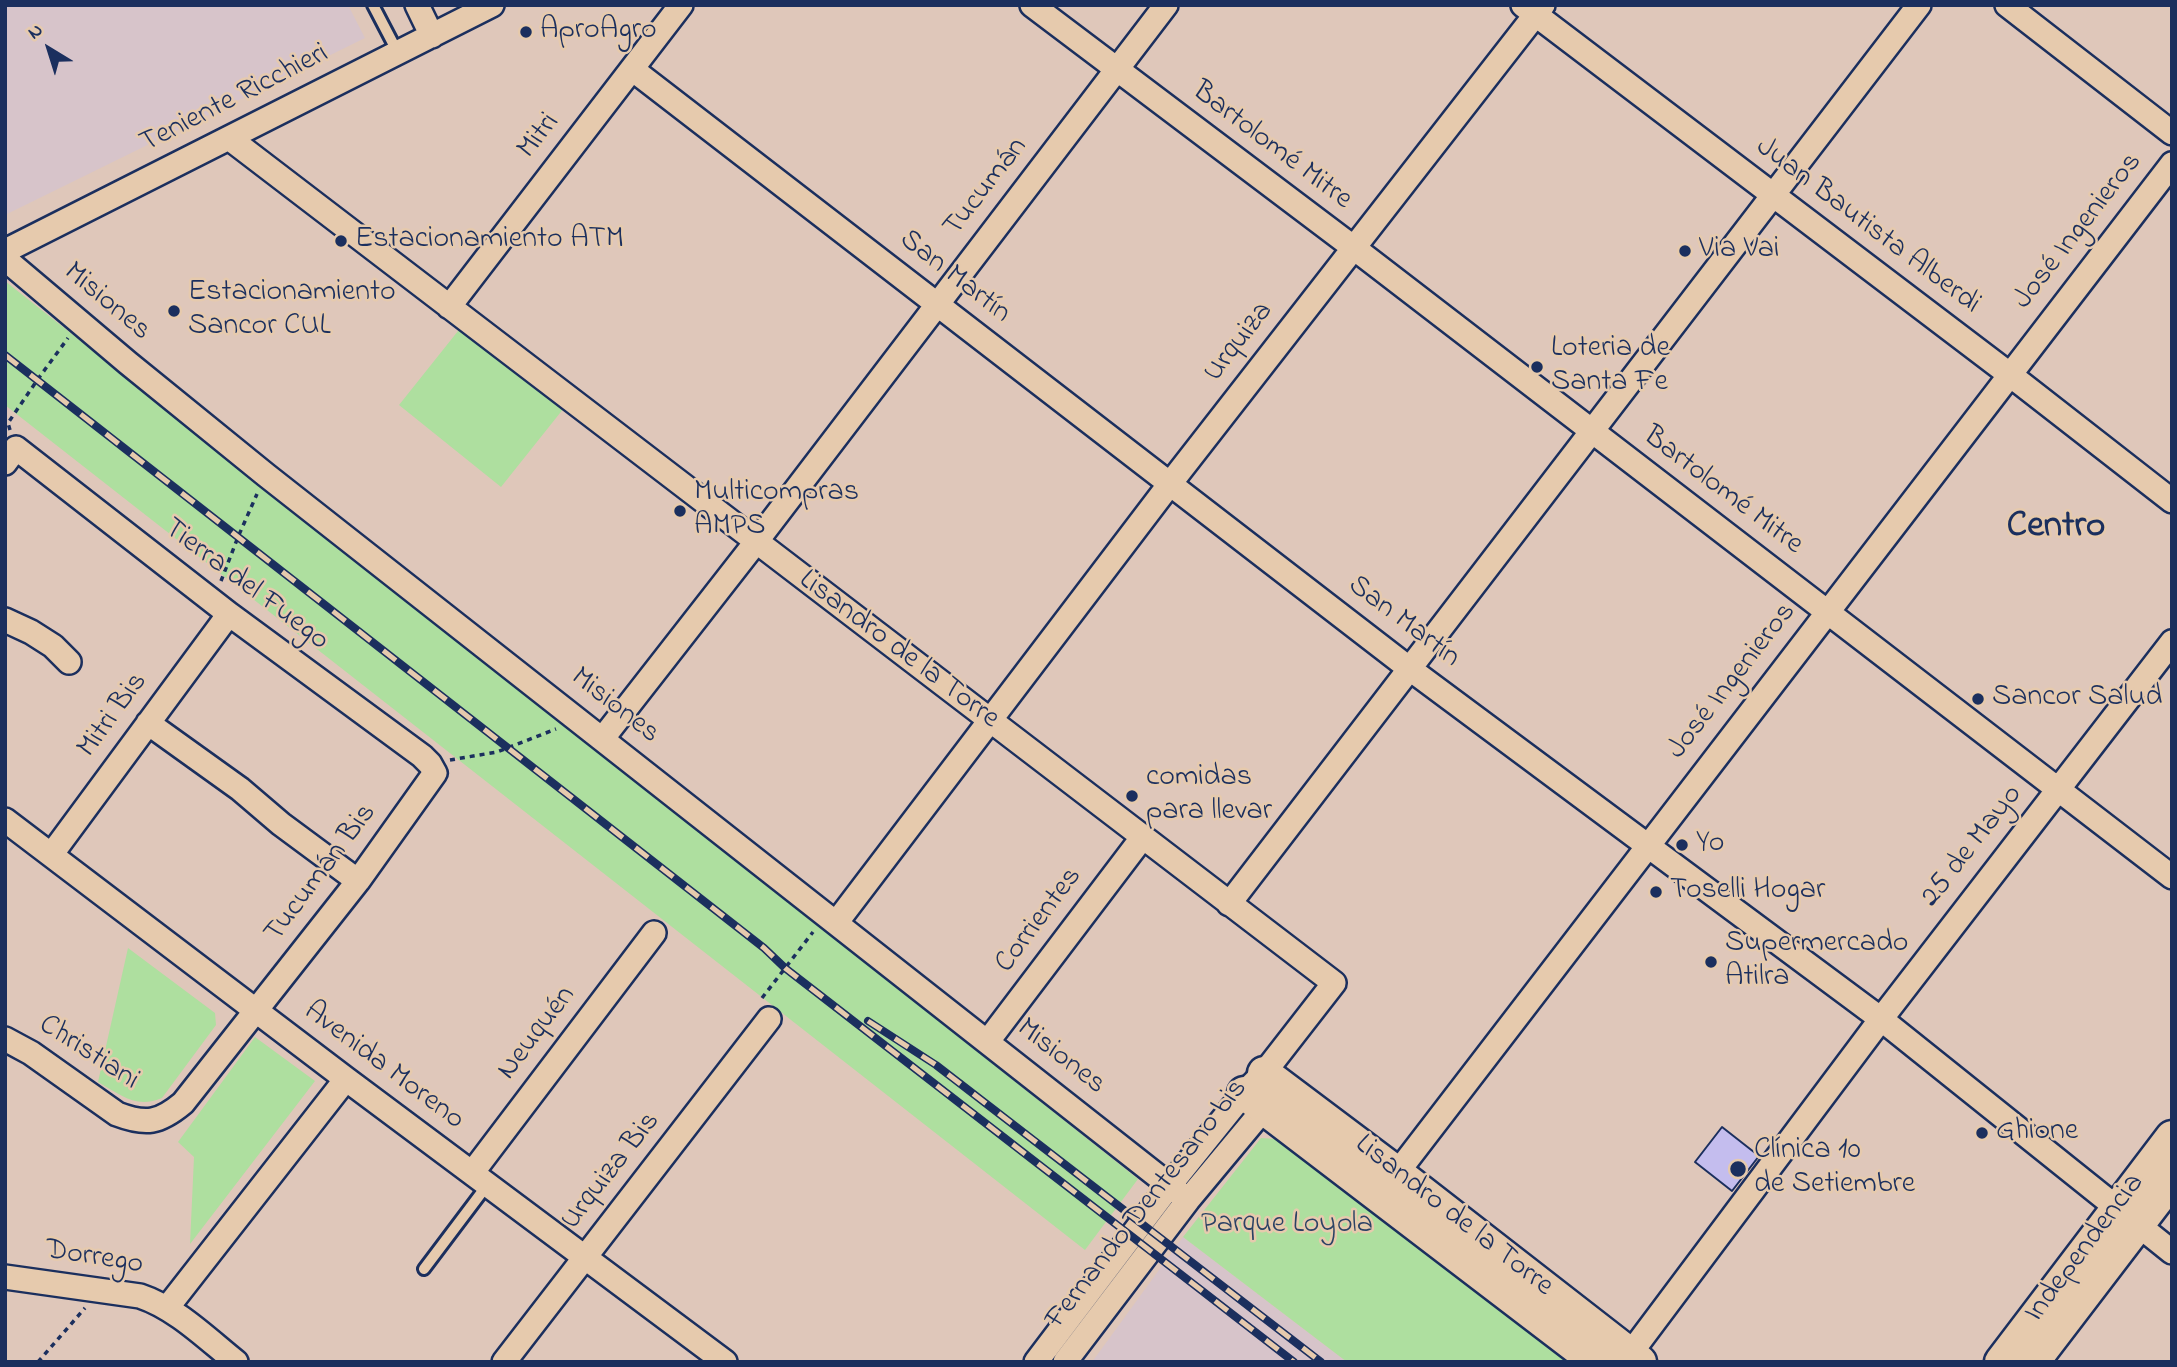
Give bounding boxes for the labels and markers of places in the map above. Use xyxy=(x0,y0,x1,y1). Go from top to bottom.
place label: AproAgro xyxy=(540,14,657,50)
marker: AproAgro xyxy=(518,24,534,40)
place label: Estacionamiento ATM xyxy=(355,223,624,259)
marker: Estacionamiento ATM xyxy=(333,233,349,249)
place label: Via Vai xyxy=(1699,233,1779,269)
marker: Via Vai xyxy=(1677,243,1693,259)
place label: Estacionamiento Sancor CUL xyxy=(188,276,396,346)
marker: Estacionamiento Sancor CUL xyxy=(166,303,182,319)
place label: Loteria de Santa Fe xyxy=(1551,332,1670,402)
marker: Loteria de Santa Fe xyxy=(1529,359,1545,375)
place label: Multicompras AMPS xyxy=(694,476,859,546)
marker: Multicompras AMPS xyxy=(672,503,688,519)
place label: Sancor Salud xyxy=(1992,681,2162,717)
marker: Sancor Salud xyxy=(1970,691,1986,707)
place label: comidas para llevar xyxy=(1146,761,1272,832)
marker: comidas para llevar xyxy=(1124,788,1140,804)
place label: Yo xyxy=(1696,827,1724,863)
marker: Yo xyxy=(1674,837,1690,853)
place label: Toselli Hogar xyxy=(1670,874,1825,910)
marker: Toselli Hogar xyxy=(1648,884,1664,900)
place label: Supermercado Atilra xyxy=(1725,927,1908,998)
marker: Supermercado Atilra xyxy=(1703,954,1719,970)
place label: Ghione xyxy=(1996,1115,2078,1151)
marker: Ghione xyxy=(1974,1125,1990,1141)
place label: Clínica 10 de Setiembre xyxy=(1754,1134,1915,1204)
marker: Clínica 10 de Setiembre xyxy=(1728,1159,1748,1179)

